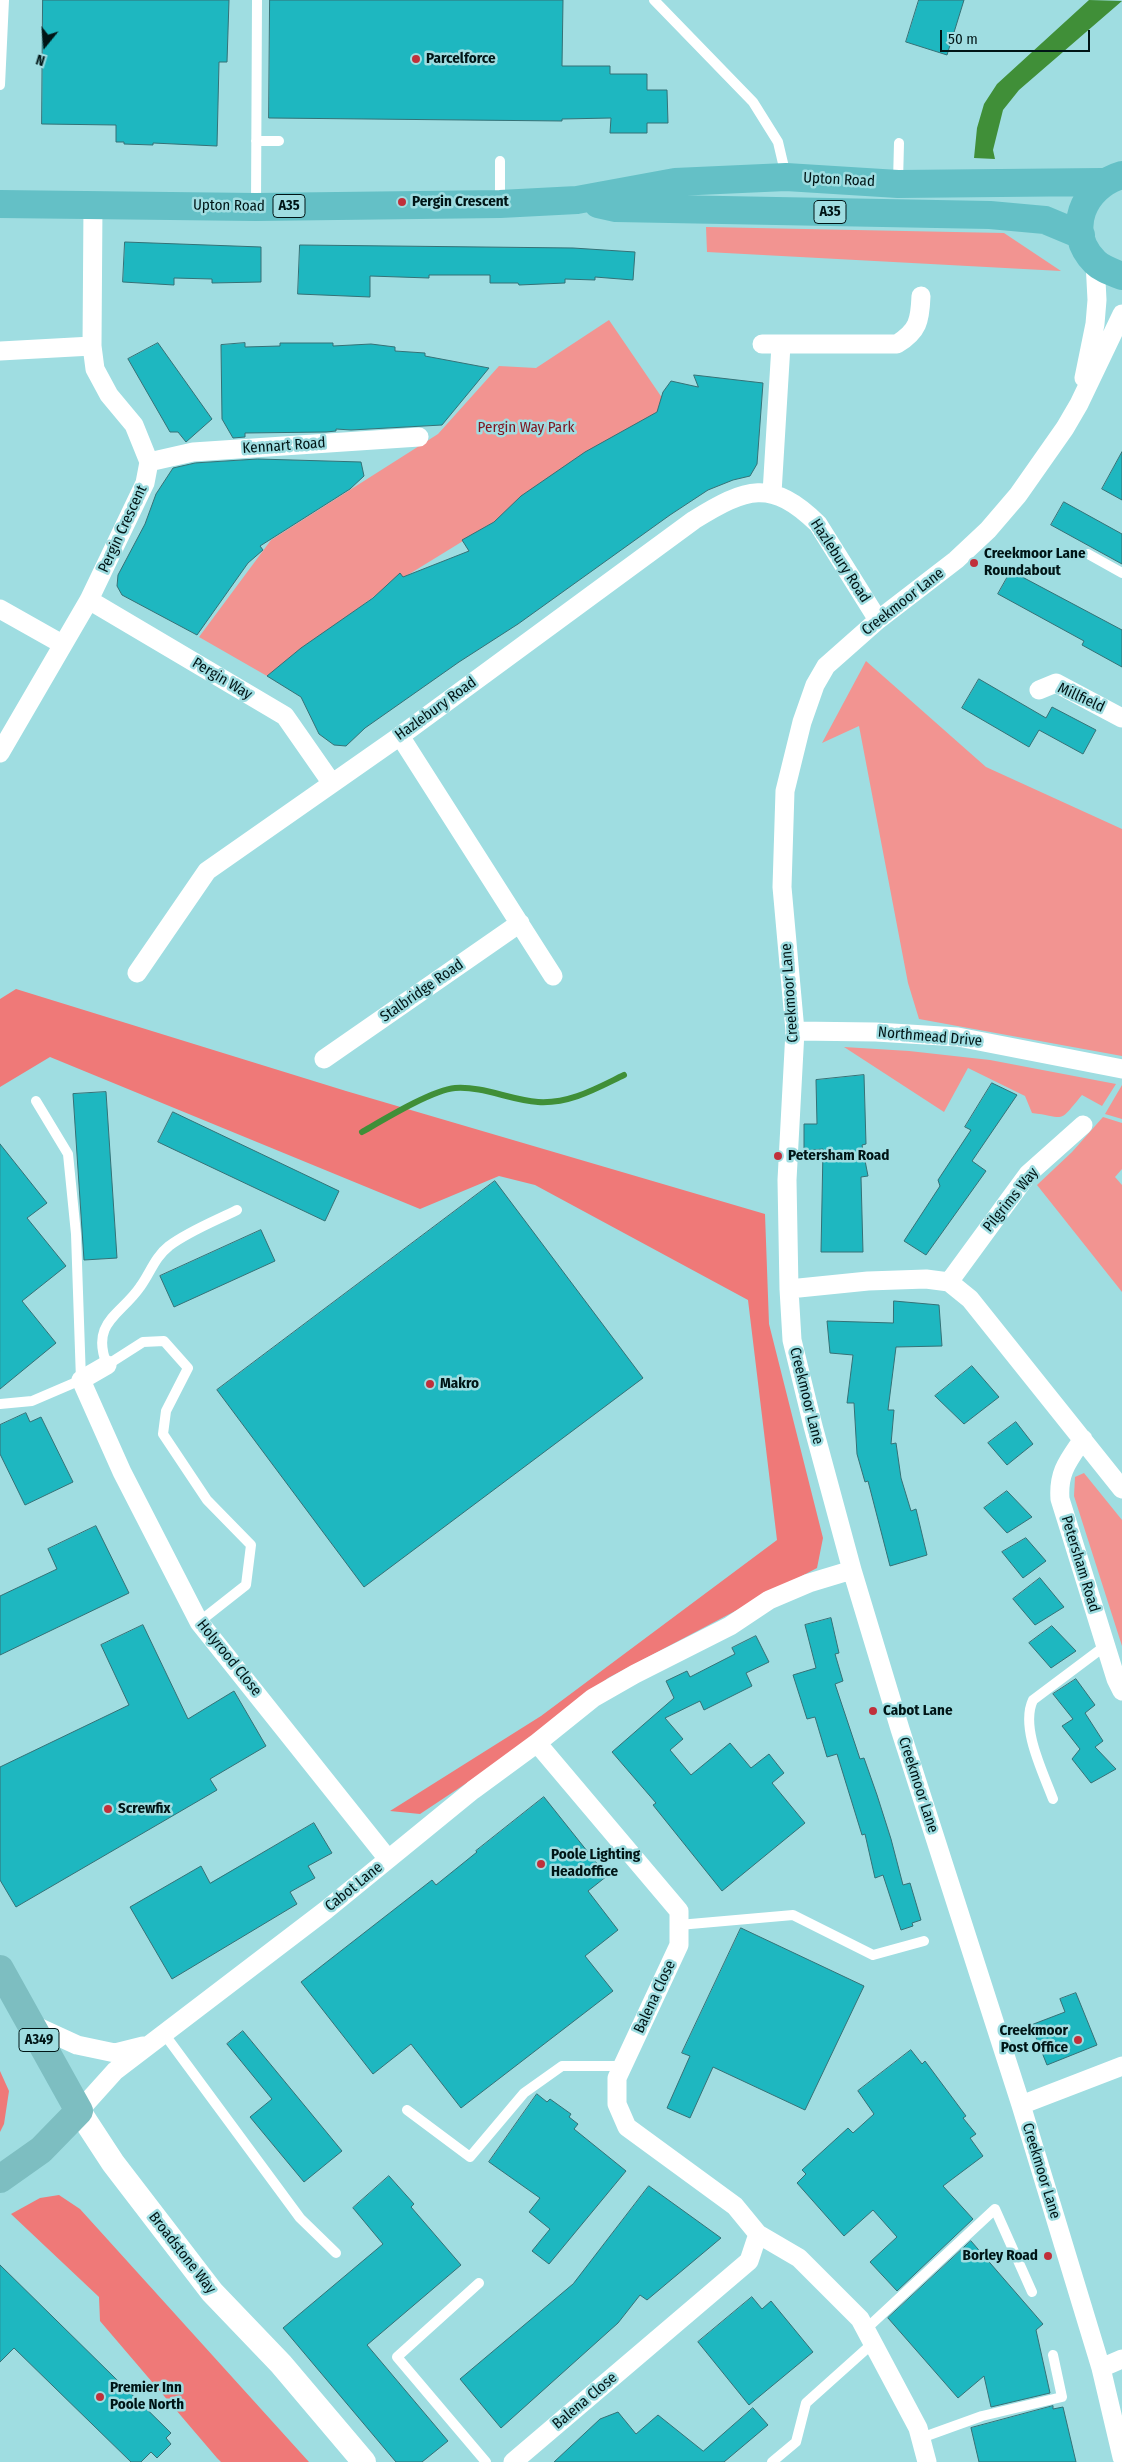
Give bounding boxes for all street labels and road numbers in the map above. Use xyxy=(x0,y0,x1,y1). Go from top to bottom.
street label: Upton Road xyxy=(803,169,875,191)
road number: A35 xyxy=(273,195,305,218)
street label: Upton Road xyxy=(193,196,265,216)
road number: A35 xyxy=(814,200,846,223)
street label: Kennart Road xyxy=(242,434,326,458)
street label: Pergin Crescent xyxy=(95,482,151,576)
street label: Hazlebury Road xyxy=(806,516,874,606)
street label: Creekmoor Lane xyxy=(858,564,948,640)
street label: Pergin Way xyxy=(189,654,255,704)
street label: Hazlebury Road xyxy=(392,673,480,745)
street label: Millfield xyxy=(1055,679,1107,717)
street label: Creekmoor Lane xyxy=(778,943,802,1043)
street label: Stalbridge Road xyxy=(377,956,467,1026)
street label: Northmead Drive xyxy=(877,1023,983,1051)
street label: Pilgrims Way xyxy=(980,1164,1042,1236)
street label: Creekmoor Lane xyxy=(785,1346,827,1446)
street label: Petersham Road xyxy=(1057,1514,1103,1614)
street label: Holyrood Close xyxy=(193,1616,265,1700)
street label: Creekmoor Lane xyxy=(894,1735,942,1835)
street label: Cabot Lane xyxy=(322,1859,386,1915)
street label: Balena Close xyxy=(630,1958,680,2036)
road number: A349 xyxy=(19,2028,59,2052)
street label: Creekmoor Lane xyxy=(1018,2121,1064,2221)
street label: Broadstone Way xyxy=(145,2209,219,2297)
street label: Balena Close xyxy=(549,2369,621,2433)

